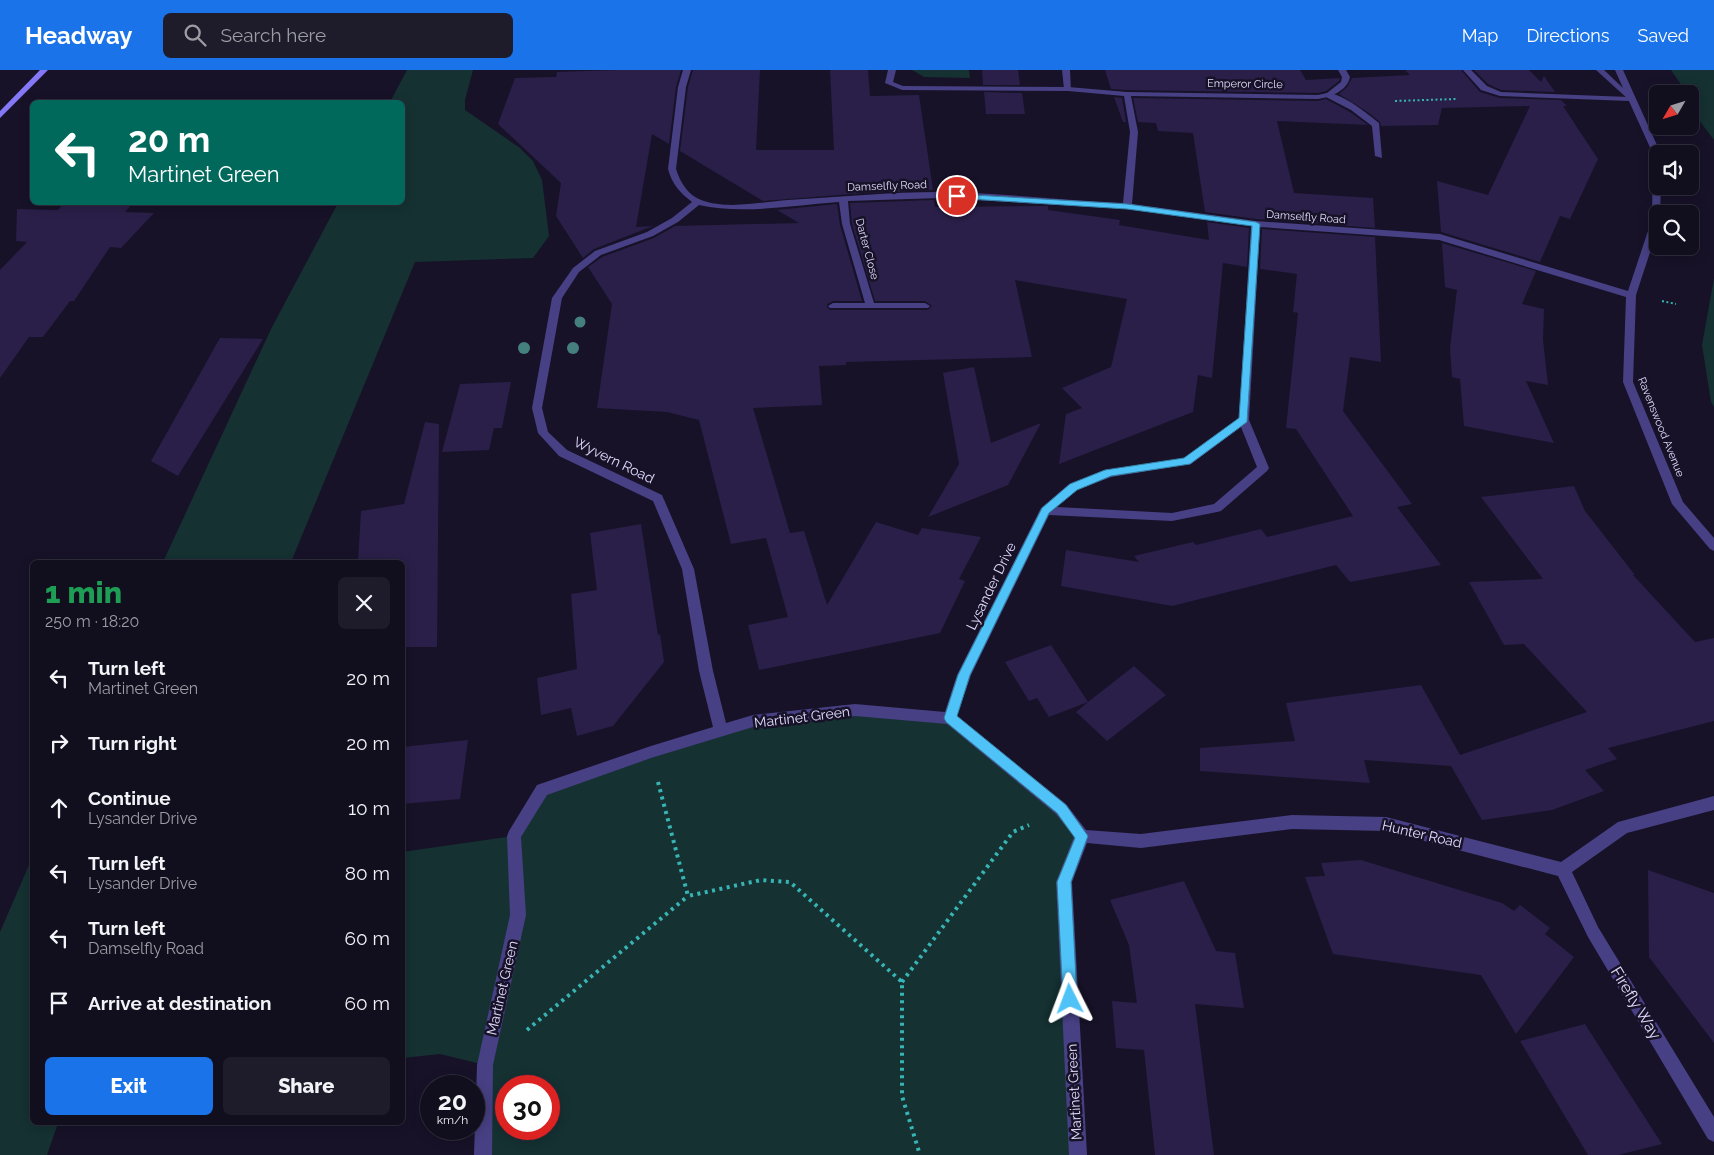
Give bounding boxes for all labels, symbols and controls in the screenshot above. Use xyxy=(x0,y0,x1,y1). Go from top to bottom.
search box xyxy=(163,13,513,58)
text: Headway xyxy=(25,21,133,50)
icon: search xyxy=(181,21,209,49)
text: Search here xyxy=(221,24,326,46)
text: Map xyxy=(1462,25,1498,46)
text: Directions xyxy=(1526,25,1610,46)
text: Saved xyxy=(1638,25,1689,46)
street label: Emperor Circle xyxy=(1207,77,1284,91)
north arrow xyxy=(1649,85,1699,135)
map controls xyxy=(1649,85,1699,255)
text: 20 m xyxy=(128,119,210,160)
icon: left xyxy=(45,120,110,185)
button: sound xyxy=(1649,145,1699,195)
text: Martinet Green xyxy=(128,161,279,187)
pin xyxy=(936,175,978,217)
street label: Damselfly Road xyxy=(847,178,927,194)
icon: arrive xyxy=(943,182,971,210)
button: search xyxy=(1649,205,1699,255)
street label: Damselfly Road xyxy=(1266,208,1346,226)
street label: Darter Close xyxy=(853,217,882,282)
street label: Ravenswood Avenue xyxy=(1635,375,1687,479)
street label: Wyvern Road xyxy=(571,434,657,486)
street label: Lysander Drive xyxy=(963,540,1019,632)
text: 1 min xyxy=(45,575,122,610)
button: close xyxy=(338,577,390,629)
text: 250 m · 18:20 xyxy=(45,612,139,631)
text: Turn left xyxy=(88,657,165,679)
icon: left xyxy=(45,664,73,692)
text: 20 m xyxy=(346,667,390,689)
text: Martinet Green xyxy=(88,679,198,698)
street label: Martinet Green xyxy=(753,703,851,731)
icon: right xyxy=(45,729,73,757)
text: Turn right xyxy=(88,732,177,754)
text: 20 m xyxy=(346,732,390,754)
text: Continue xyxy=(88,787,171,809)
icon: ahead xyxy=(45,794,73,822)
text: 10 m xyxy=(348,797,390,819)
text: Lysander Drive xyxy=(88,809,197,828)
street label: Hunter Road xyxy=(1381,817,1463,851)
text: Turn left xyxy=(88,852,165,874)
icon: left xyxy=(45,859,73,887)
text: 80 m xyxy=(345,862,390,884)
text: Lysander Drive xyxy=(88,874,197,893)
text: Turn left xyxy=(88,917,165,939)
icon: left xyxy=(45,924,73,952)
text: 60 m xyxy=(345,927,390,949)
text: Damselfly Road xyxy=(88,939,204,958)
street label: Martinet Green xyxy=(483,939,521,1037)
street label: Firefly Way xyxy=(1607,963,1665,1043)
position arrow xyxy=(1043,972,1095,1024)
icon: arrive xyxy=(45,989,73,1017)
text: Arrive at destination xyxy=(88,992,272,1014)
text: 60 m xyxy=(345,992,390,1014)
street label: Martinet Green xyxy=(1063,1043,1085,1141)
button: Exit xyxy=(45,1057,213,1115)
button: Share xyxy=(223,1057,390,1115)
speed limit sign: 30 xyxy=(495,1075,560,1140)
text: 20 xyxy=(438,1086,467,1116)
text: km/h xyxy=(437,1113,468,1127)

